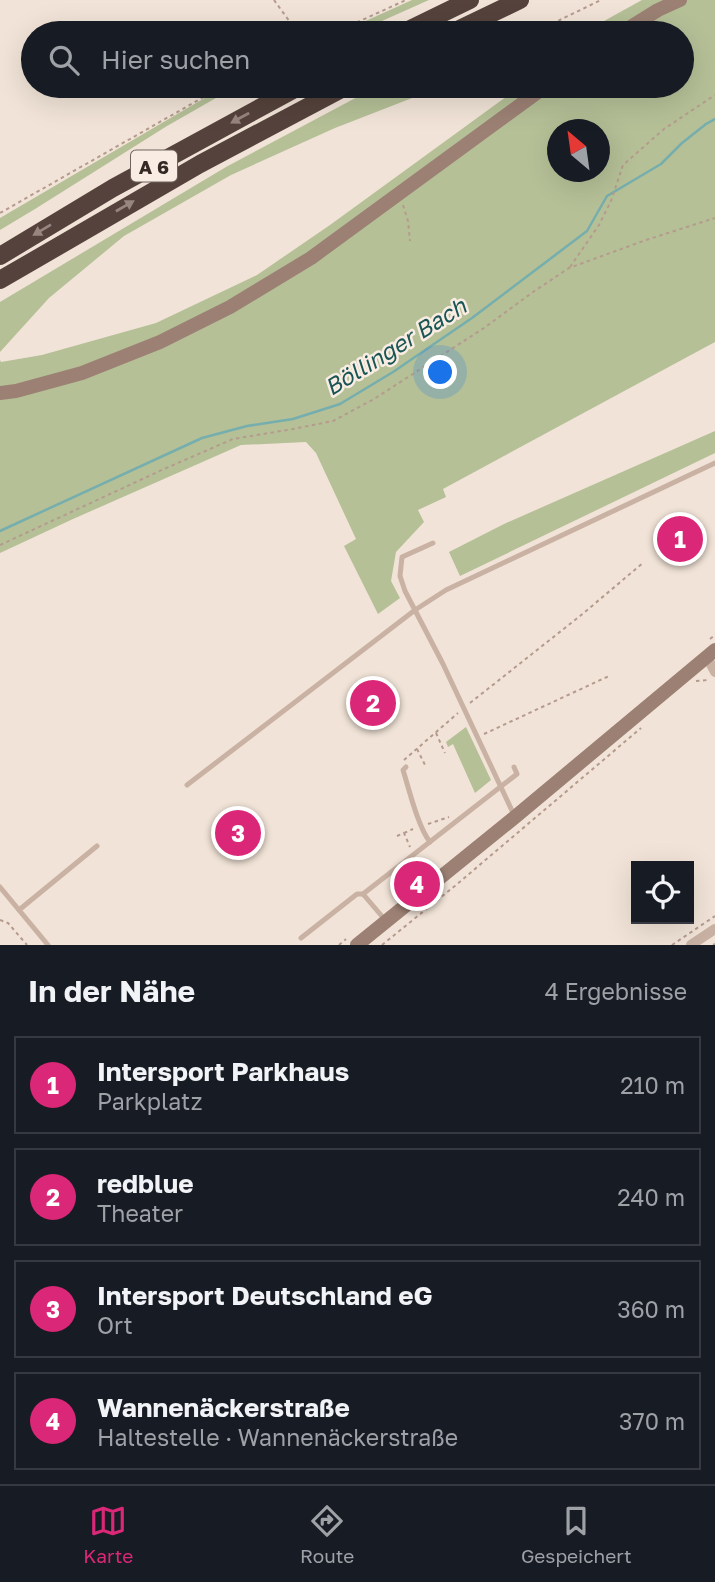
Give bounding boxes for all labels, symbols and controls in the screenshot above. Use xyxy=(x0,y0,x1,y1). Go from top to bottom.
search box xyxy=(21,21,694,98)
icon: search xyxy=(45,41,83,79)
text: Hier suchen xyxy=(101,44,250,75)
one-way arrow xyxy=(231,112,250,124)
north arrow xyxy=(547,119,610,182)
road number: A 6 xyxy=(131,150,177,182)
one-way arrow xyxy=(116,200,135,212)
one-way arrow xyxy=(33,224,52,237)
water label: Böllinger Bach xyxy=(319,291,472,401)
your location xyxy=(423,355,457,389)
pin: 1 xyxy=(657,513,703,565)
pin: 2 xyxy=(350,677,396,729)
pin: 3 xyxy=(215,807,261,859)
pin: 4 xyxy=(394,858,440,910)
map controls xyxy=(631,861,694,924)
button: locate xyxy=(631,861,694,924)
text: In der Nähe xyxy=(28,973,195,1009)
text: 4 Ergebnisse xyxy=(545,977,687,1005)
text: Intersport Parkhaus xyxy=(97,1056,349,1087)
text: 1 xyxy=(47,1071,59,1099)
text: 210 m xyxy=(620,1071,685,1099)
text: Parkplatz xyxy=(97,1087,202,1115)
text: redblue xyxy=(97,1168,194,1199)
text: 2 xyxy=(46,1183,60,1211)
text: 240 m xyxy=(617,1183,685,1211)
text: Theater xyxy=(97,1199,183,1227)
text: Intersport Deutschland eG xyxy=(97,1280,433,1311)
text: 3 xyxy=(46,1295,60,1323)
text: 360 m xyxy=(617,1295,685,1323)
text: Ort xyxy=(97,1311,133,1339)
text: Wannenäckerstraße xyxy=(97,1392,350,1423)
text: 4 xyxy=(46,1407,60,1435)
text: 370 m xyxy=(619,1407,685,1435)
text: Haltestelle · Wannenäckerstraße xyxy=(97,1423,458,1451)
tab: Karte xyxy=(83,1502,133,1567)
tab: Route xyxy=(300,1502,354,1567)
tab: Gespeichert xyxy=(521,1502,632,1567)

